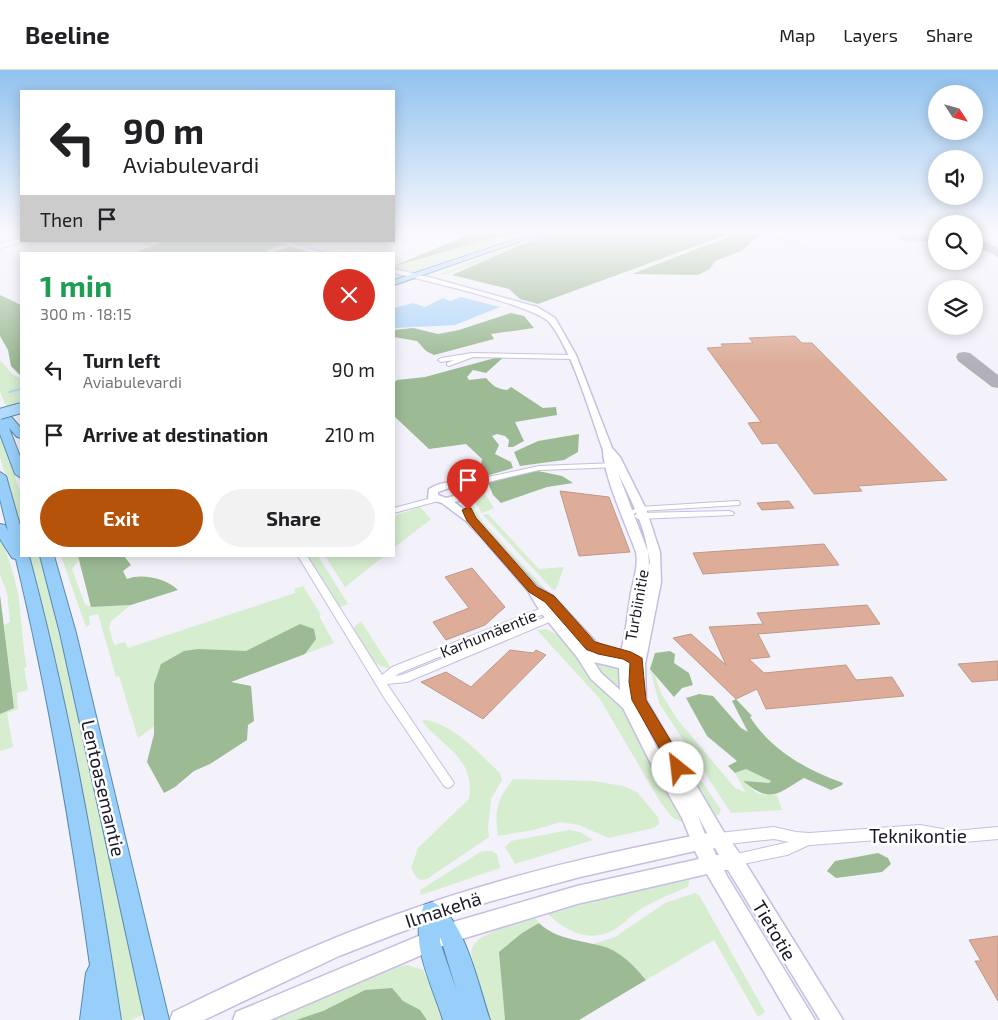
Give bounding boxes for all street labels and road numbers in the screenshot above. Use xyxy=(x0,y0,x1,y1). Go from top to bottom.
street label: Turbiinitie xyxy=(620,568,652,642)
street label: Karhumäentie xyxy=(437,605,539,661)
street label: Lentoasemantie xyxy=(77,717,131,859)
street label: Teknikontie xyxy=(869,824,967,847)
street label: Ilmakehä xyxy=(402,886,484,932)
street label: Tietotie xyxy=(748,896,802,964)

